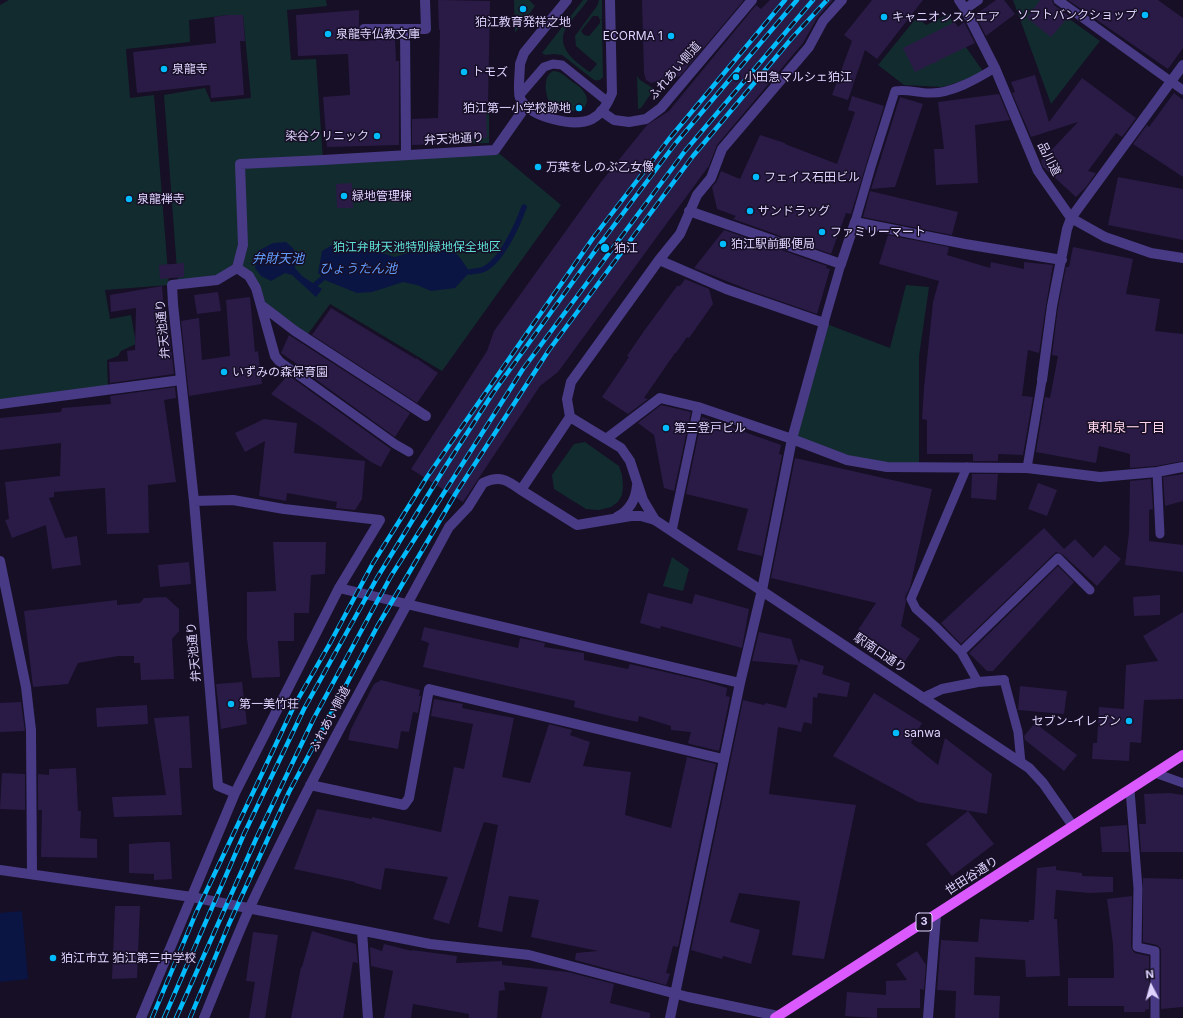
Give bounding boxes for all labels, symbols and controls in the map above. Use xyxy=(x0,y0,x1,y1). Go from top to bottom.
marker: 狛江教育発祥之地 xyxy=(518,4,528,14)
place label: ソフトバンクショップ xyxy=(1017,8,1137,22)
place label: キャニオンスクエア xyxy=(892,10,1000,24)
marker: ソフトバンクショップ xyxy=(1140,10,1150,20)
marker: キャニオンスクエア xyxy=(879,12,889,22)
place label: 狛江教育発祥之地 xyxy=(475,15,571,29)
place label: 泉龍寺仏教文庫 xyxy=(336,27,420,41)
marker: 泉龍寺仏教文庫 xyxy=(323,29,333,39)
place label: ECORMA 1 xyxy=(603,29,663,43)
marker: ECORMA 1 xyxy=(666,31,676,41)
street label: ふれあい側道 xyxy=(646,39,704,103)
place label: 泉龍寺 xyxy=(172,62,208,76)
marker: 泉龍寺 xyxy=(159,64,169,74)
place label: トモズ xyxy=(472,65,508,79)
marker: トモズ xyxy=(459,67,469,77)
place label: 小田急マルシェ狛江 xyxy=(744,70,852,84)
marker: 小田急マルシェ狛江 xyxy=(731,72,741,82)
place label: 狛江第一小学校跡地 xyxy=(463,101,571,115)
marker: 狛江第一小学校跡地 xyxy=(574,103,584,113)
place label: 染谷クリニック xyxy=(285,129,369,143)
street label: 弁天池通り xyxy=(424,130,484,148)
marker: 染谷クリニック xyxy=(372,131,382,141)
street label: 品川道 xyxy=(1034,140,1064,178)
place label: 万葉をしのぶ乙女像 xyxy=(546,160,654,174)
marker: 万葉をしのぶ乙女像 xyxy=(533,162,543,172)
place label: フェイス石田ビル xyxy=(764,170,860,184)
marker: フェイス石田ビル xyxy=(751,172,761,182)
place label: 緑地管理棟 xyxy=(352,189,412,203)
marker: 緑地管理棟 xyxy=(339,191,349,201)
place label: 泉龍禅寺 xyxy=(137,192,185,206)
marker: 泉龍禅寺 xyxy=(124,194,134,204)
place label: サンドラッグ xyxy=(758,204,830,218)
marker: サンドラッグ xyxy=(745,206,755,216)
place label: ファミリーマート xyxy=(830,225,926,239)
marker: ファミリーマート xyxy=(817,227,827,237)
place label: 狛江駅前郵便局 xyxy=(731,237,815,251)
marker: 狛江駅前郵便局 xyxy=(718,239,728,249)
park label: 狛江弁財天池特別緑地保全地区 xyxy=(333,240,501,254)
place label: 狛江 xyxy=(614,241,638,255)
marker: 狛江 xyxy=(599,242,611,254)
water label: 弁財天池 xyxy=(252,251,304,267)
water label: ひょうたん池 xyxy=(319,261,397,277)
street label: 弁天池通り xyxy=(153,298,173,360)
place label: いずみの森保育園 xyxy=(232,365,328,379)
marker: いずみの森保育園 xyxy=(219,367,229,377)
district label: 東和泉一丁目 xyxy=(1087,420,1165,436)
place label: 第三登戸ビル xyxy=(674,421,746,435)
marker: 第三登戸ビル xyxy=(661,423,671,433)
street label: 弁天池通り xyxy=(184,621,204,683)
street label: 駅南口通り xyxy=(851,630,909,676)
street label: ふれあい側道 xyxy=(307,684,353,754)
place label: 第一美竹荘 xyxy=(239,697,299,711)
marker: 第一美竹荘 xyxy=(226,699,236,709)
place label: セブン-イレブン xyxy=(1031,714,1121,728)
marker: セブン-イレブン xyxy=(1124,716,1134,726)
place label: sanwa xyxy=(904,726,941,740)
marker: sanwa xyxy=(891,728,901,738)
street label: 世田谷通り xyxy=(943,854,1001,898)
road number: 3 xyxy=(916,913,932,931)
place label: 狛江市立 狛江第三中学校 xyxy=(61,951,196,965)
marker: 狛江市立 狛江第三中学校 xyxy=(48,953,58,963)
north arrow xyxy=(1131,966,1171,1006)
text: N xyxy=(1145,967,1155,981)

